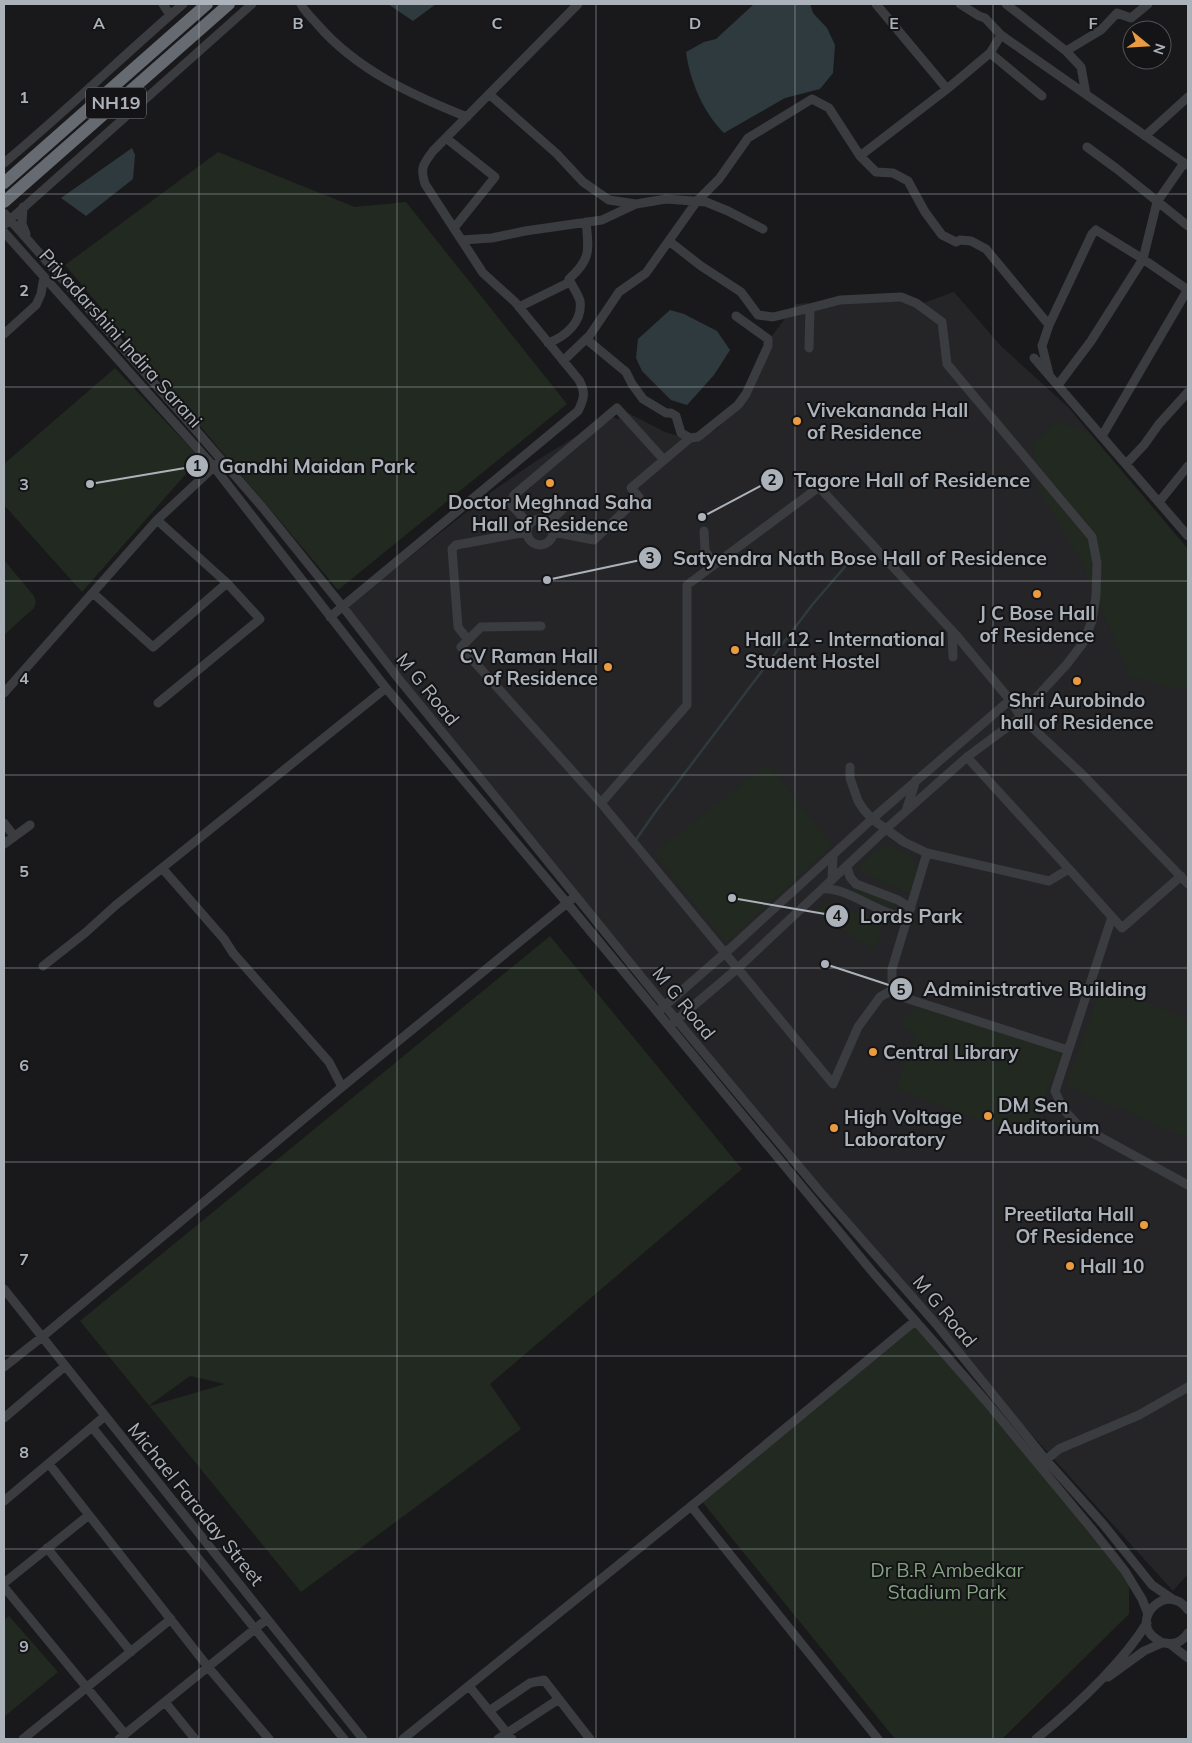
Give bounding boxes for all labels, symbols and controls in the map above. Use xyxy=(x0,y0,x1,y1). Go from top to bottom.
text: A xyxy=(93,13,105,33)
text: B xyxy=(292,13,304,33)
text: C xyxy=(492,13,503,33)
text: D xyxy=(689,13,701,33)
text: E xyxy=(889,13,899,33)
text: F xyxy=(1088,13,1098,33)
north arrow xyxy=(1122,20,1172,70)
text: N xyxy=(1149,41,1170,57)
text: 1 xyxy=(19,87,29,107)
road number: NH19 xyxy=(86,88,146,119)
street label: Priyadarshini Indira Sarani xyxy=(34,244,208,432)
text: 2 xyxy=(19,280,29,300)
place label: Vivekananda Hall of Residence xyxy=(806,398,968,444)
marker: Vivekananda Hall of Residence xyxy=(791,415,803,427)
callout: Gandhi Maidan Park xyxy=(184,449,425,484)
text: Gandhi Maidan Park xyxy=(219,453,416,478)
text: 1 xyxy=(192,456,202,475)
callout: Tagore Hall of Residence xyxy=(759,462,1040,497)
text: Tagore Hall of Residence xyxy=(794,467,1030,492)
text: 2 xyxy=(767,470,777,489)
text: 3 xyxy=(19,474,29,494)
marker: Doctor Meghnad Saha Hall of Residence xyxy=(544,477,556,489)
place label: Doctor Meghnad Saha Hall of Residence xyxy=(448,490,652,536)
callout: Satyendra Nath Bose Hall of Residence xyxy=(638,541,1057,576)
text: Satyendra Nath Bose Hall of Residence xyxy=(673,545,1047,570)
text: 3 xyxy=(645,548,655,567)
marker: J C Bose Hall of Residence xyxy=(1031,588,1043,600)
place label: J C Bose Hall of Residence xyxy=(979,601,1095,647)
place label: Hall 12 - International Student Hostel xyxy=(745,627,945,673)
place label: CV Raman Hall of Residence xyxy=(459,644,598,690)
marker: Hall 12 - International Student Hostel xyxy=(729,644,741,656)
street label: M G Road xyxy=(391,648,465,730)
marker: CV Raman Hall of Residence xyxy=(602,661,614,673)
text: 4 xyxy=(19,668,29,688)
marker: Shri Aurobindo hall of Residence xyxy=(1071,675,1083,687)
place label: Shri Aurobindo hall of Residence xyxy=(1000,688,1154,734)
text: 5 xyxy=(19,861,29,881)
callout: Lords Park xyxy=(825,898,973,933)
text: Lords Park xyxy=(860,903,963,928)
text: 4 xyxy=(832,906,842,925)
street label: M G Road xyxy=(647,962,721,1044)
callout: Administrative Building xyxy=(888,972,1157,1007)
text: Administrative Building xyxy=(923,976,1147,1001)
text: 5 xyxy=(896,980,906,999)
place label: Central Library xyxy=(883,1040,1019,1064)
marker: Central Library xyxy=(867,1046,879,1058)
text: 6 xyxy=(19,1055,29,1075)
place label: DM Sen Auditorium xyxy=(998,1093,1100,1139)
place label: High Voltage Laboratory xyxy=(844,1105,962,1151)
marker: DM Sen Auditorium xyxy=(982,1110,994,1122)
marker: High Voltage Laboratory xyxy=(828,1122,840,1134)
place label: Preetilata Hall Of Residence xyxy=(1004,1202,1134,1248)
marker: Preetilata Hall Of Residence xyxy=(1138,1219,1150,1231)
text: 7 xyxy=(19,1249,29,1269)
place label: Hall 10 xyxy=(1080,1254,1144,1278)
marker: Hall 10 xyxy=(1064,1260,1076,1272)
street label: M G Road xyxy=(908,1270,982,1352)
street label: Michael Faraday Street xyxy=(123,1418,269,1591)
text: 8 xyxy=(19,1442,29,1462)
park label: Dr B.R Ambedkar Stadium Park xyxy=(870,1558,1024,1604)
text: 9 xyxy=(19,1636,29,1656)

